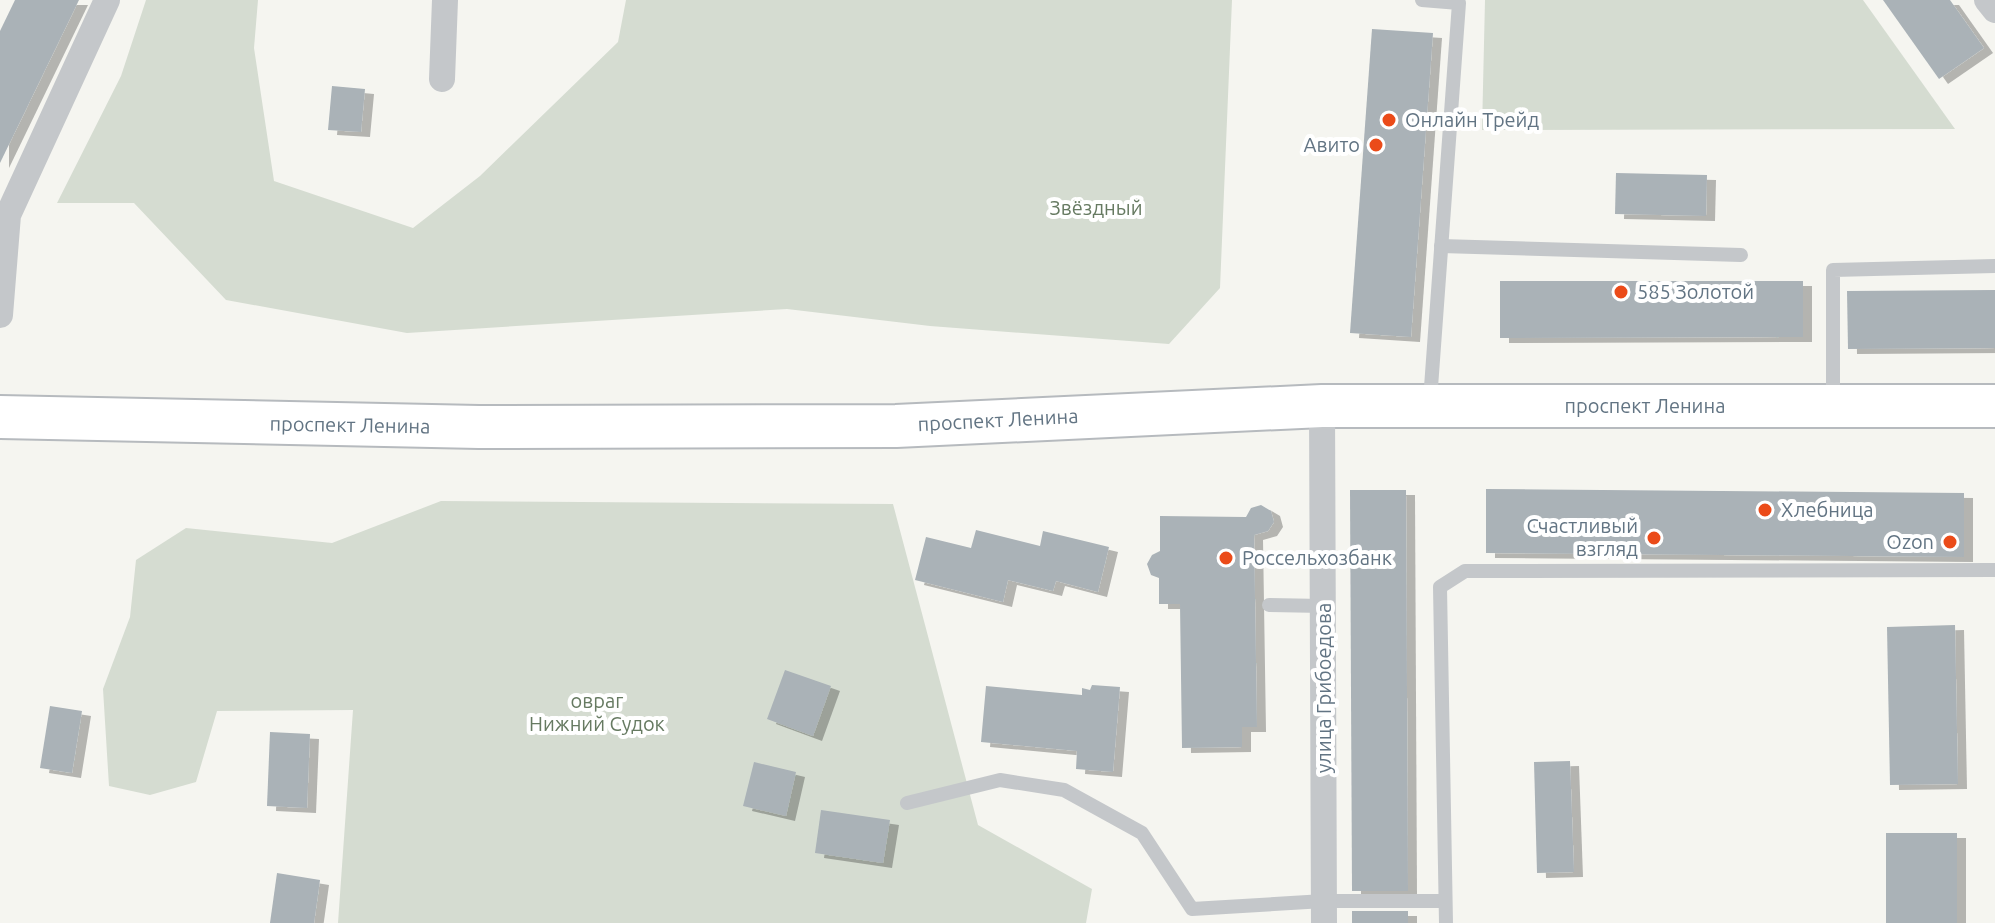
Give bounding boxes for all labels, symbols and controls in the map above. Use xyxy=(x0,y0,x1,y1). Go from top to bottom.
place label: Онлайн Трейд xyxy=(1405,108,1539,131)
marker: Онлайн Трейд xyxy=(1380,111,1398,129)
place label: Авито xyxy=(1304,133,1360,156)
marker: Авито xyxy=(1367,136,1385,154)
park label: Звёздный xyxy=(1050,196,1143,219)
place label: 585 Золотой xyxy=(1637,280,1754,303)
marker: 585 Золотой xyxy=(1612,283,1630,301)
street label: проспект Ленина xyxy=(1565,394,1725,417)
street label: проспект Ленина xyxy=(917,404,1079,435)
street label: проспект Ленина xyxy=(269,412,431,437)
place label: Хлебница xyxy=(1781,498,1874,521)
marker: Хлебница xyxy=(1756,501,1774,519)
place label: Счастливый взгляд xyxy=(1526,514,1638,560)
marker: Счастливый взгляд xyxy=(1645,529,1663,547)
place label: Ozon xyxy=(1886,530,1934,553)
marker: Ozon xyxy=(1941,533,1959,551)
place label: Россельхозбанк xyxy=(1242,546,1392,569)
marker: Россельхозбанк xyxy=(1217,549,1235,567)
street label: улица Грибоедова xyxy=(1312,603,1335,773)
park label: овраг Нижний Судок xyxy=(529,689,665,735)

